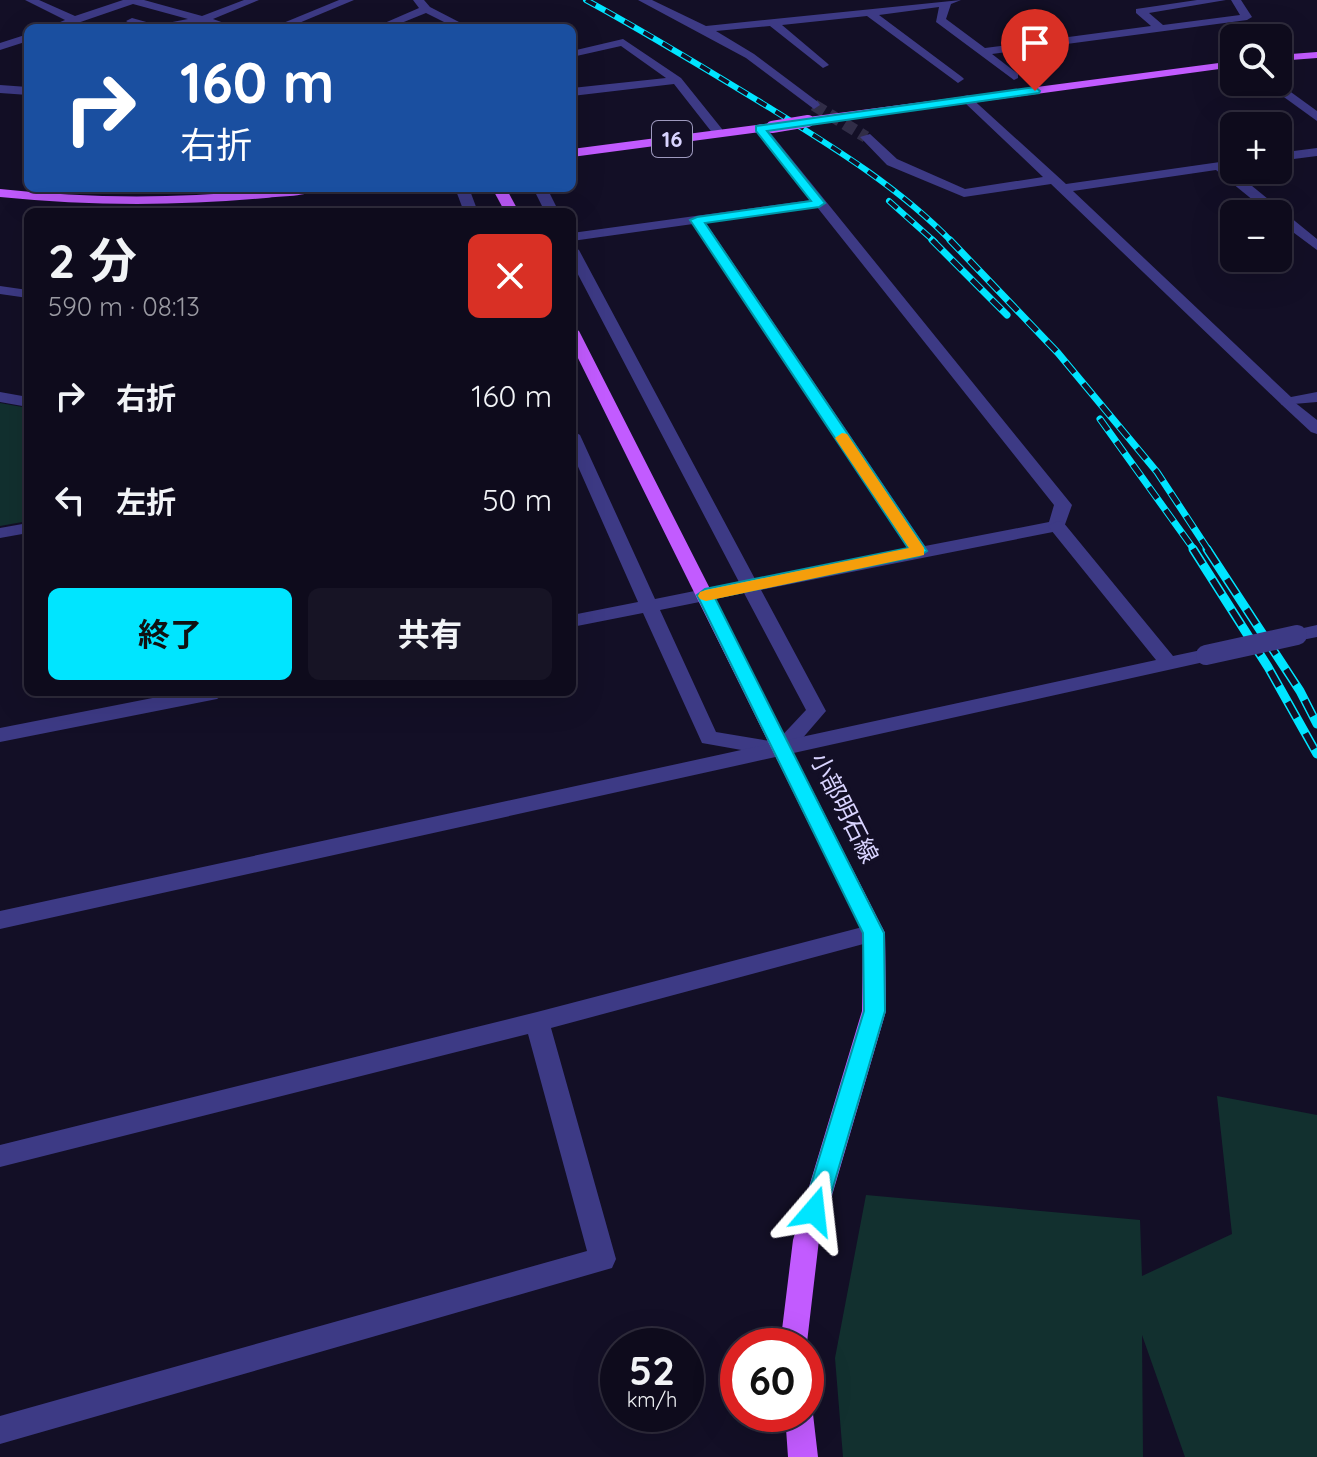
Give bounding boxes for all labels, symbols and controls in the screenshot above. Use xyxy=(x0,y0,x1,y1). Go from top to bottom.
pin xyxy=(1001,9,1069,91)
icon: arrive xyxy=(1013,21,1057,65)
map controls xyxy=(1220,24,1292,272)
button: search xyxy=(1220,24,1292,96)
text: 160 m xyxy=(180,47,334,117)
icon: right xyxy=(48,56,152,160)
button: + xyxy=(1220,112,1292,184)
road number: 16 xyxy=(652,121,692,157)
text: 右折 xyxy=(180,122,252,167)
button: − xyxy=(1220,200,1292,272)
text: 2 分 xyxy=(48,230,137,290)
button: close xyxy=(468,234,552,318)
text: 590 m · 08:13 xyxy=(48,290,200,323)
icon: right xyxy=(48,374,92,418)
text: 160 m xyxy=(471,377,552,415)
text: 右折 xyxy=(116,379,176,417)
icon: left xyxy=(48,478,92,522)
text: 50 m xyxy=(482,481,552,519)
text: 左折 xyxy=(116,483,176,521)
button: 終了 xyxy=(48,588,292,680)
button: 共有 xyxy=(308,588,552,680)
street label: 小部明石線 xyxy=(804,747,885,868)
position arrow xyxy=(772,1169,856,1253)
speed limit sign: 60 xyxy=(720,1328,824,1432)
text: 52 xyxy=(629,1345,675,1395)
text: km/h xyxy=(627,1387,677,1412)

